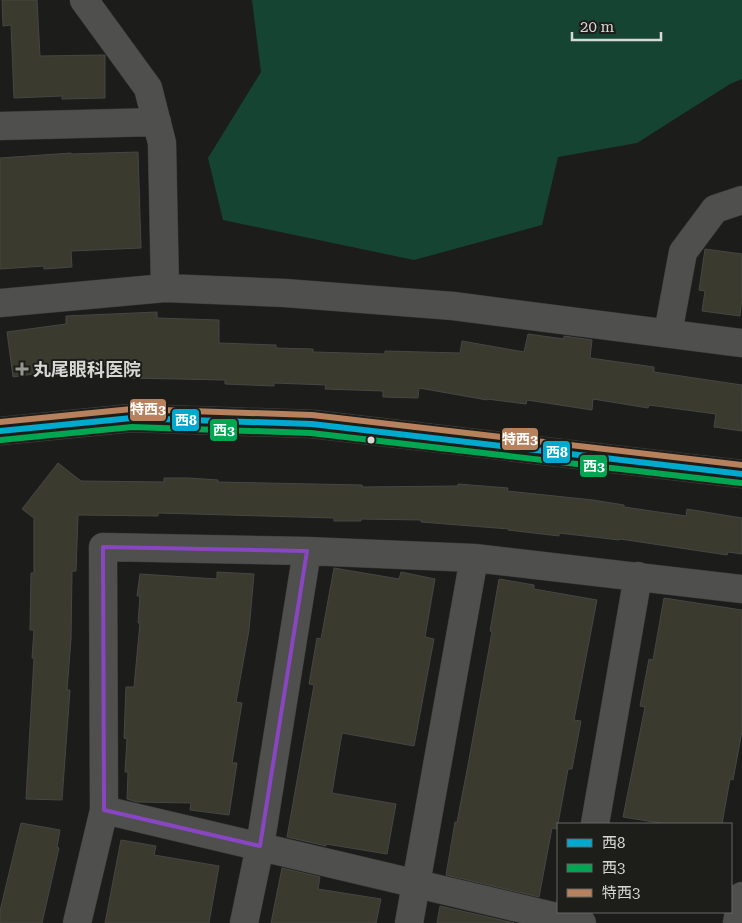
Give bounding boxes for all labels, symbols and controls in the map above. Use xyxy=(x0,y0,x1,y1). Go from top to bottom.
scale bar xyxy=(572,10,661,42)
text: 20 m xyxy=(580,18,615,36)
place label: 丸尾眼科医院 xyxy=(33,359,141,380)
marker: 丸尾眼科医院 xyxy=(15,362,29,376)
line badge: 特西3 xyxy=(129,398,167,422)
text: 特西3 xyxy=(130,401,166,417)
line badge: 西8 xyxy=(171,408,200,432)
text: 西8 xyxy=(175,412,197,428)
line badge: 西3 xyxy=(209,418,238,442)
text: 西3 xyxy=(213,422,235,438)
line badge: 特西3 xyxy=(501,427,539,451)
text: 特西3 xyxy=(502,431,538,447)
unlabelled marker xyxy=(366,435,376,445)
line badge: 西8 xyxy=(542,440,571,464)
text: 西8 xyxy=(546,444,568,460)
line badge: 西3 xyxy=(579,454,608,478)
text: 西3 xyxy=(583,458,605,474)
legend xyxy=(557,823,732,913)
text: 西8 xyxy=(602,834,625,852)
text: 西3 xyxy=(602,859,625,877)
text: 特西3 xyxy=(602,884,640,902)

